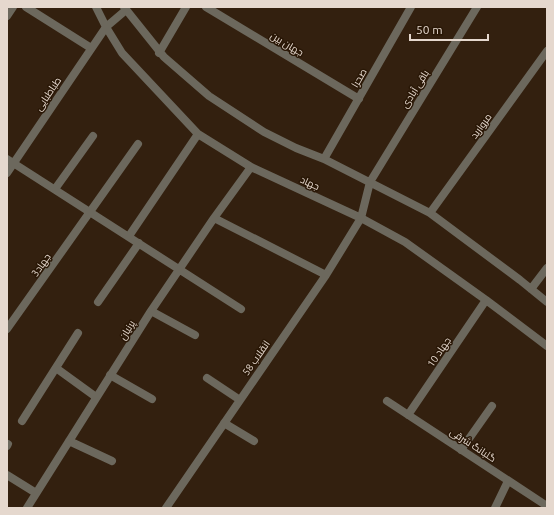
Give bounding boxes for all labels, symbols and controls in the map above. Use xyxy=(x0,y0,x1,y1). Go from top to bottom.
scale bar xyxy=(410,16,488,42)
text: 50 m xyxy=(416,23,443,36)
street label: جهان بین xyxy=(268,30,306,59)
street label: صحرا xyxy=(349,67,369,89)
street label: باقی آبادی xyxy=(399,68,432,111)
street label: طباطبایی xyxy=(33,75,64,113)
street label: مروارید xyxy=(468,111,494,141)
street label: جهاد xyxy=(298,174,321,193)
street label: جهاد3 xyxy=(29,251,54,279)
street label: پرنیان xyxy=(117,318,138,342)
street label: جهاد 10 xyxy=(425,335,454,370)
street label: انقلاب 58 xyxy=(240,338,272,378)
street label: گلبانگ شرقی xyxy=(447,426,498,465)

